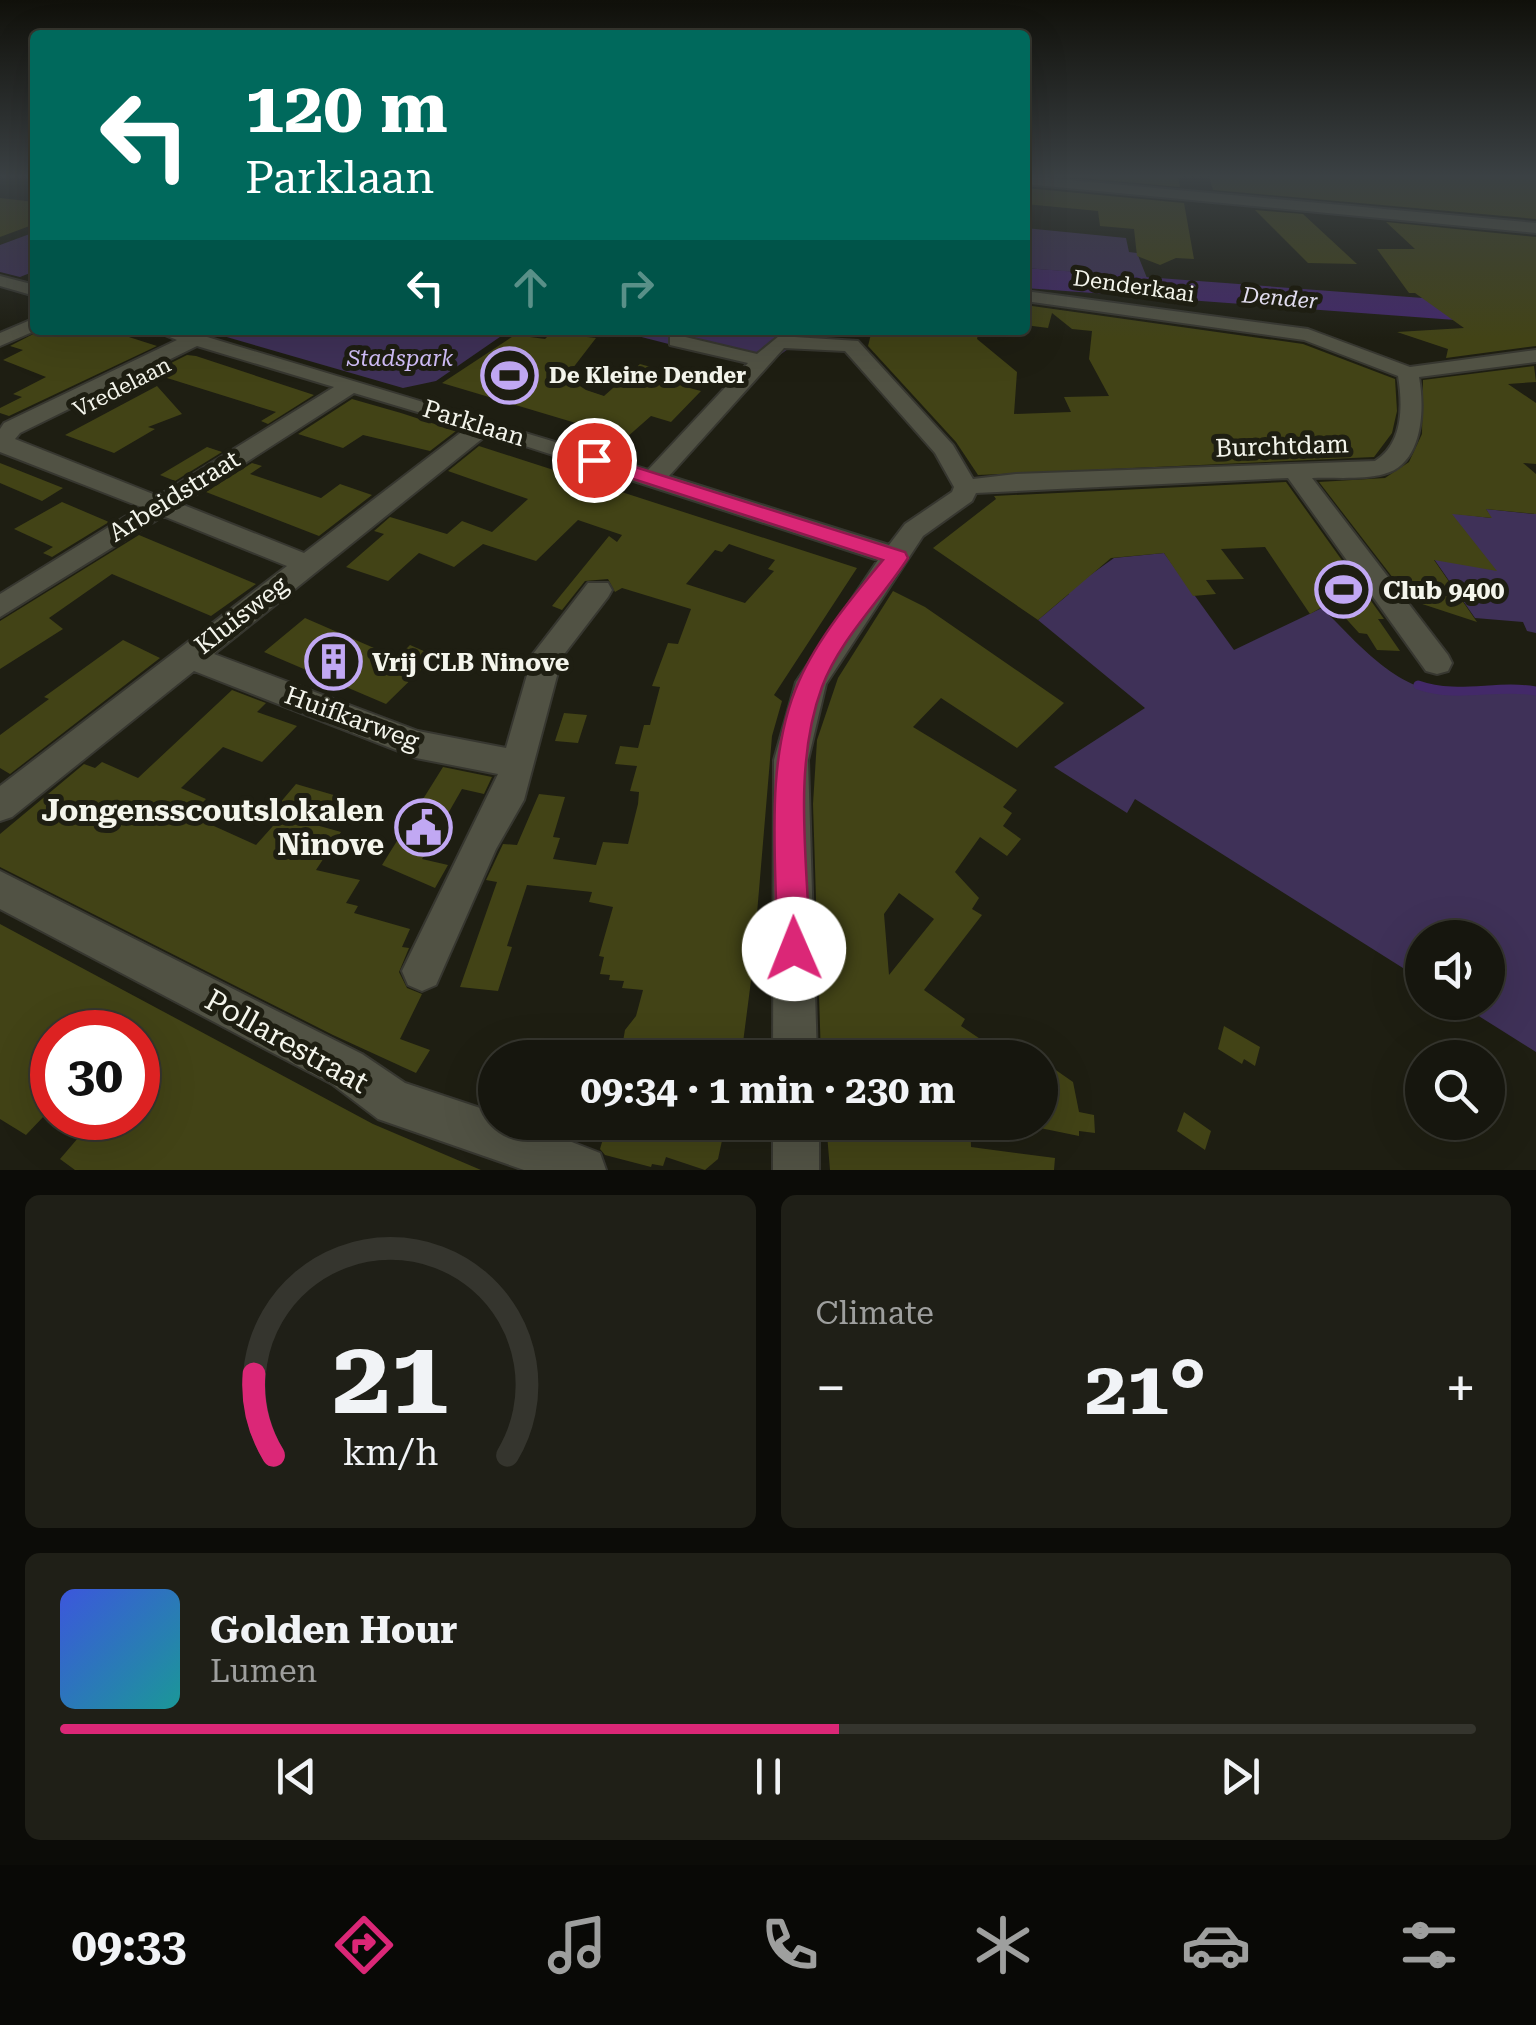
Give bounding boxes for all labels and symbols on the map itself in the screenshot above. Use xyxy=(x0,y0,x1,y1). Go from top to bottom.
street label: Denderkaai xyxy=(1072,265,1196,307)
water label: Dender xyxy=(1240,282,1319,314)
sports icon: De Kleine Dender xyxy=(480,345,540,405)
park label: Stadspark xyxy=(346,346,453,371)
street label: Vredelaan xyxy=(69,352,175,422)
place label: De Kleine Dender xyxy=(549,363,746,388)
street label: Parklaan xyxy=(419,394,529,452)
pin xyxy=(552,418,637,503)
street label: Burchtdam xyxy=(1215,429,1349,463)
street label: Arbeidstraat xyxy=(103,444,245,548)
sports icon: Club 9400 xyxy=(1314,560,1374,620)
street label: Kluisweg xyxy=(189,569,294,660)
place label: Club 9400 xyxy=(1383,576,1504,605)
building icon: Vrij CLB Ninove xyxy=(303,632,363,692)
place label: Vrij CLB Ninove xyxy=(372,648,570,677)
street label: Huifkarweg xyxy=(281,680,424,756)
place label: Jongensscoutslokalen Ninove xyxy=(41,793,384,862)
public building icon: Jongensscoutslokalen Ninove xyxy=(393,797,453,857)
position arrow xyxy=(742,897,846,1001)
street label: Pollarestraat xyxy=(199,982,375,1100)
speed limit sign: 30 xyxy=(30,1010,160,1140)

